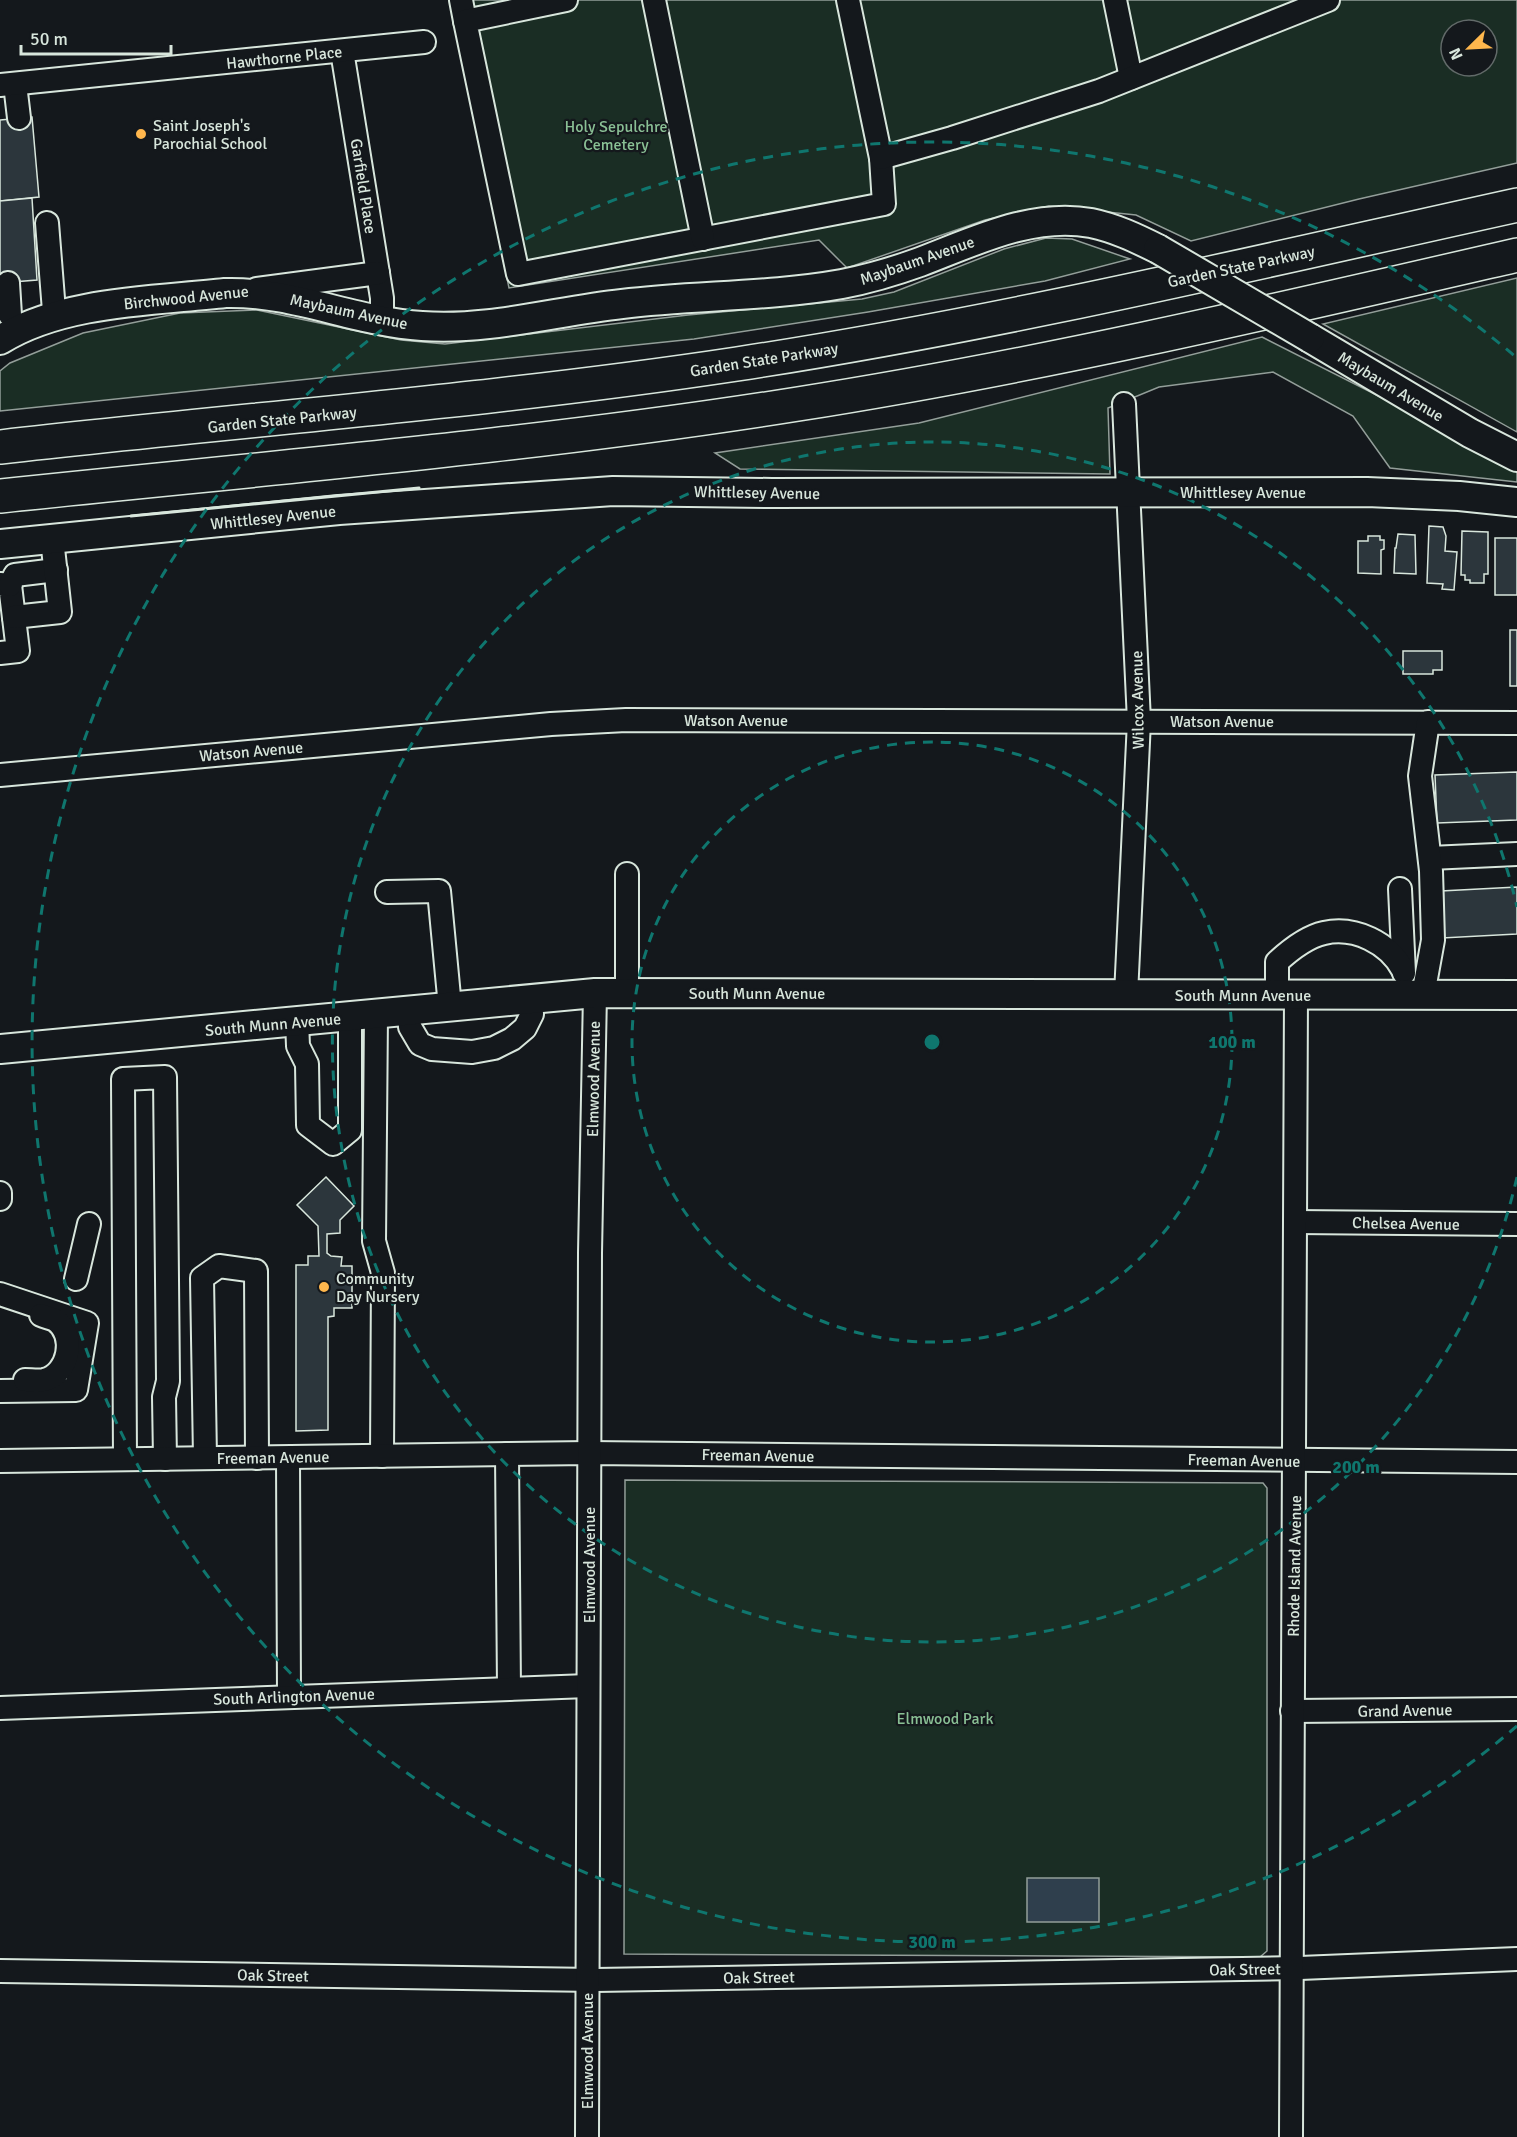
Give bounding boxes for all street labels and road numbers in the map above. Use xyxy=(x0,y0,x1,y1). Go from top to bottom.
street label: Hawthorne Place xyxy=(225,42,343,74)
street label: Garfield Place xyxy=(346,137,380,235)
street label: Maybaum Avenue xyxy=(857,232,977,290)
street label: Garden State Parkway xyxy=(1166,242,1317,292)
street label: Birchwood Avenue xyxy=(123,281,250,315)
street label: Maybaum Avenue xyxy=(288,290,410,334)
street label: Garden State Parkway xyxy=(689,338,840,382)
street label: Maybaum Avenue xyxy=(1334,347,1447,426)
street label: Garden State Parkway xyxy=(207,402,358,438)
street label: Whittlesey Avenue xyxy=(694,482,820,504)
street label: Whittlesey Avenue xyxy=(1180,483,1306,503)
street label: Whittlesey Avenue xyxy=(209,501,337,535)
street label: Wilcox Avenue xyxy=(1127,650,1149,750)
street label: Watson Avenue xyxy=(684,711,788,731)
street label: Watson Avenue xyxy=(1170,712,1274,732)
street label: Watson Avenue xyxy=(198,737,304,766)
street label: South Munn Avenue xyxy=(689,984,825,1004)
street label: South Munn Avenue xyxy=(1175,986,1311,1006)
street label: South Munn Avenue xyxy=(204,1009,342,1041)
street label: Elmwood Avenue xyxy=(583,1021,605,1137)
street label: Chelsea Avenue xyxy=(1352,1213,1460,1235)
street label: Freeman Avenue xyxy=(701,1445,815,1467)
street label: Freeman Avenue xyxy=(216,1447,330,1469)
street label: Freeman Avenue xyxy=(1187,1450,1301,1472)
street label: Rhode Island Avenue xyxy=(1284,1495,1306,1637)
street label: Elmwood Avenue xyxy=(580,1507,600,1623)
street label: South Arlington Avenue xyxy=(213,1684,375,1710)
street label: Grand Avenue xyxy=(1357,1700,1453,1722)
street label: Oak Street xyxy=(1209,1959,1281,1981)
street label: Oak Street xyxy=(237,1965,309,1987)
street label: Oak Street xyxy=(723,1967,795,1989)
street label: Elmwood Avenue xyxy=(578,1993,598,2109)

